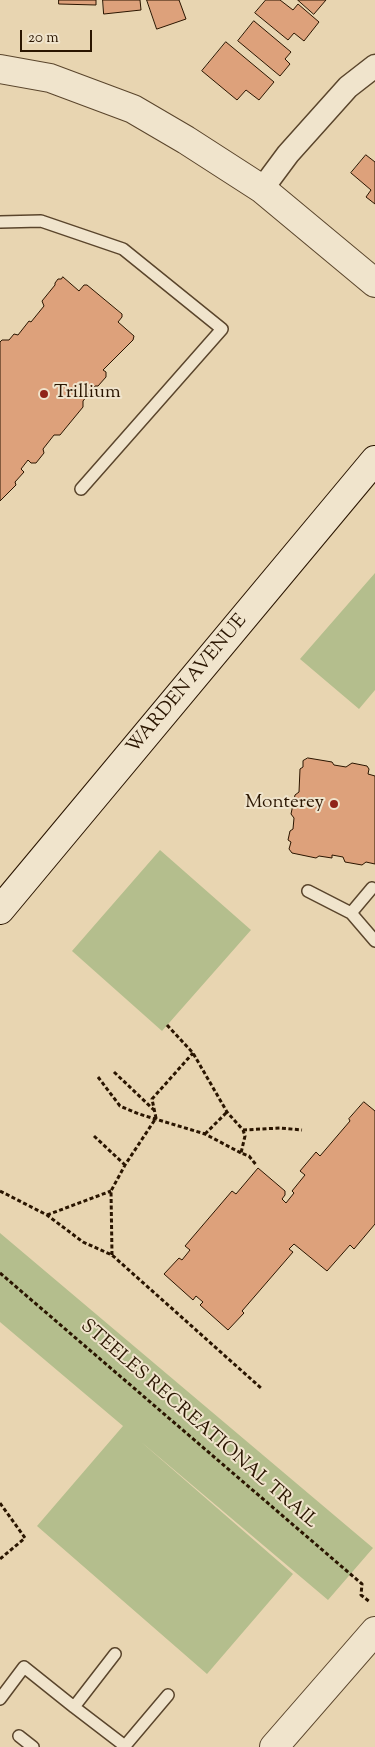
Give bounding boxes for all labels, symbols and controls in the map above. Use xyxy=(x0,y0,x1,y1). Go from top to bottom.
scale bar xyxy=(22,20,95,52)
text: 20 m xyxy=(28,28,59,49)
place label: Trillium xyxy=(54,383,121,405)
marker: Trillium xyxy=(38,388,50,400)
street label: WARDEN AVENUE xyxy=(123,611,253,759)
place label: Monterey xyxy=(245,793,324,815)
marker: Monterey xyxy=(328,798,340,810)
street label: STEELES RECREATIONAL TRAIL xyxy=(75,1316,321,1534)

